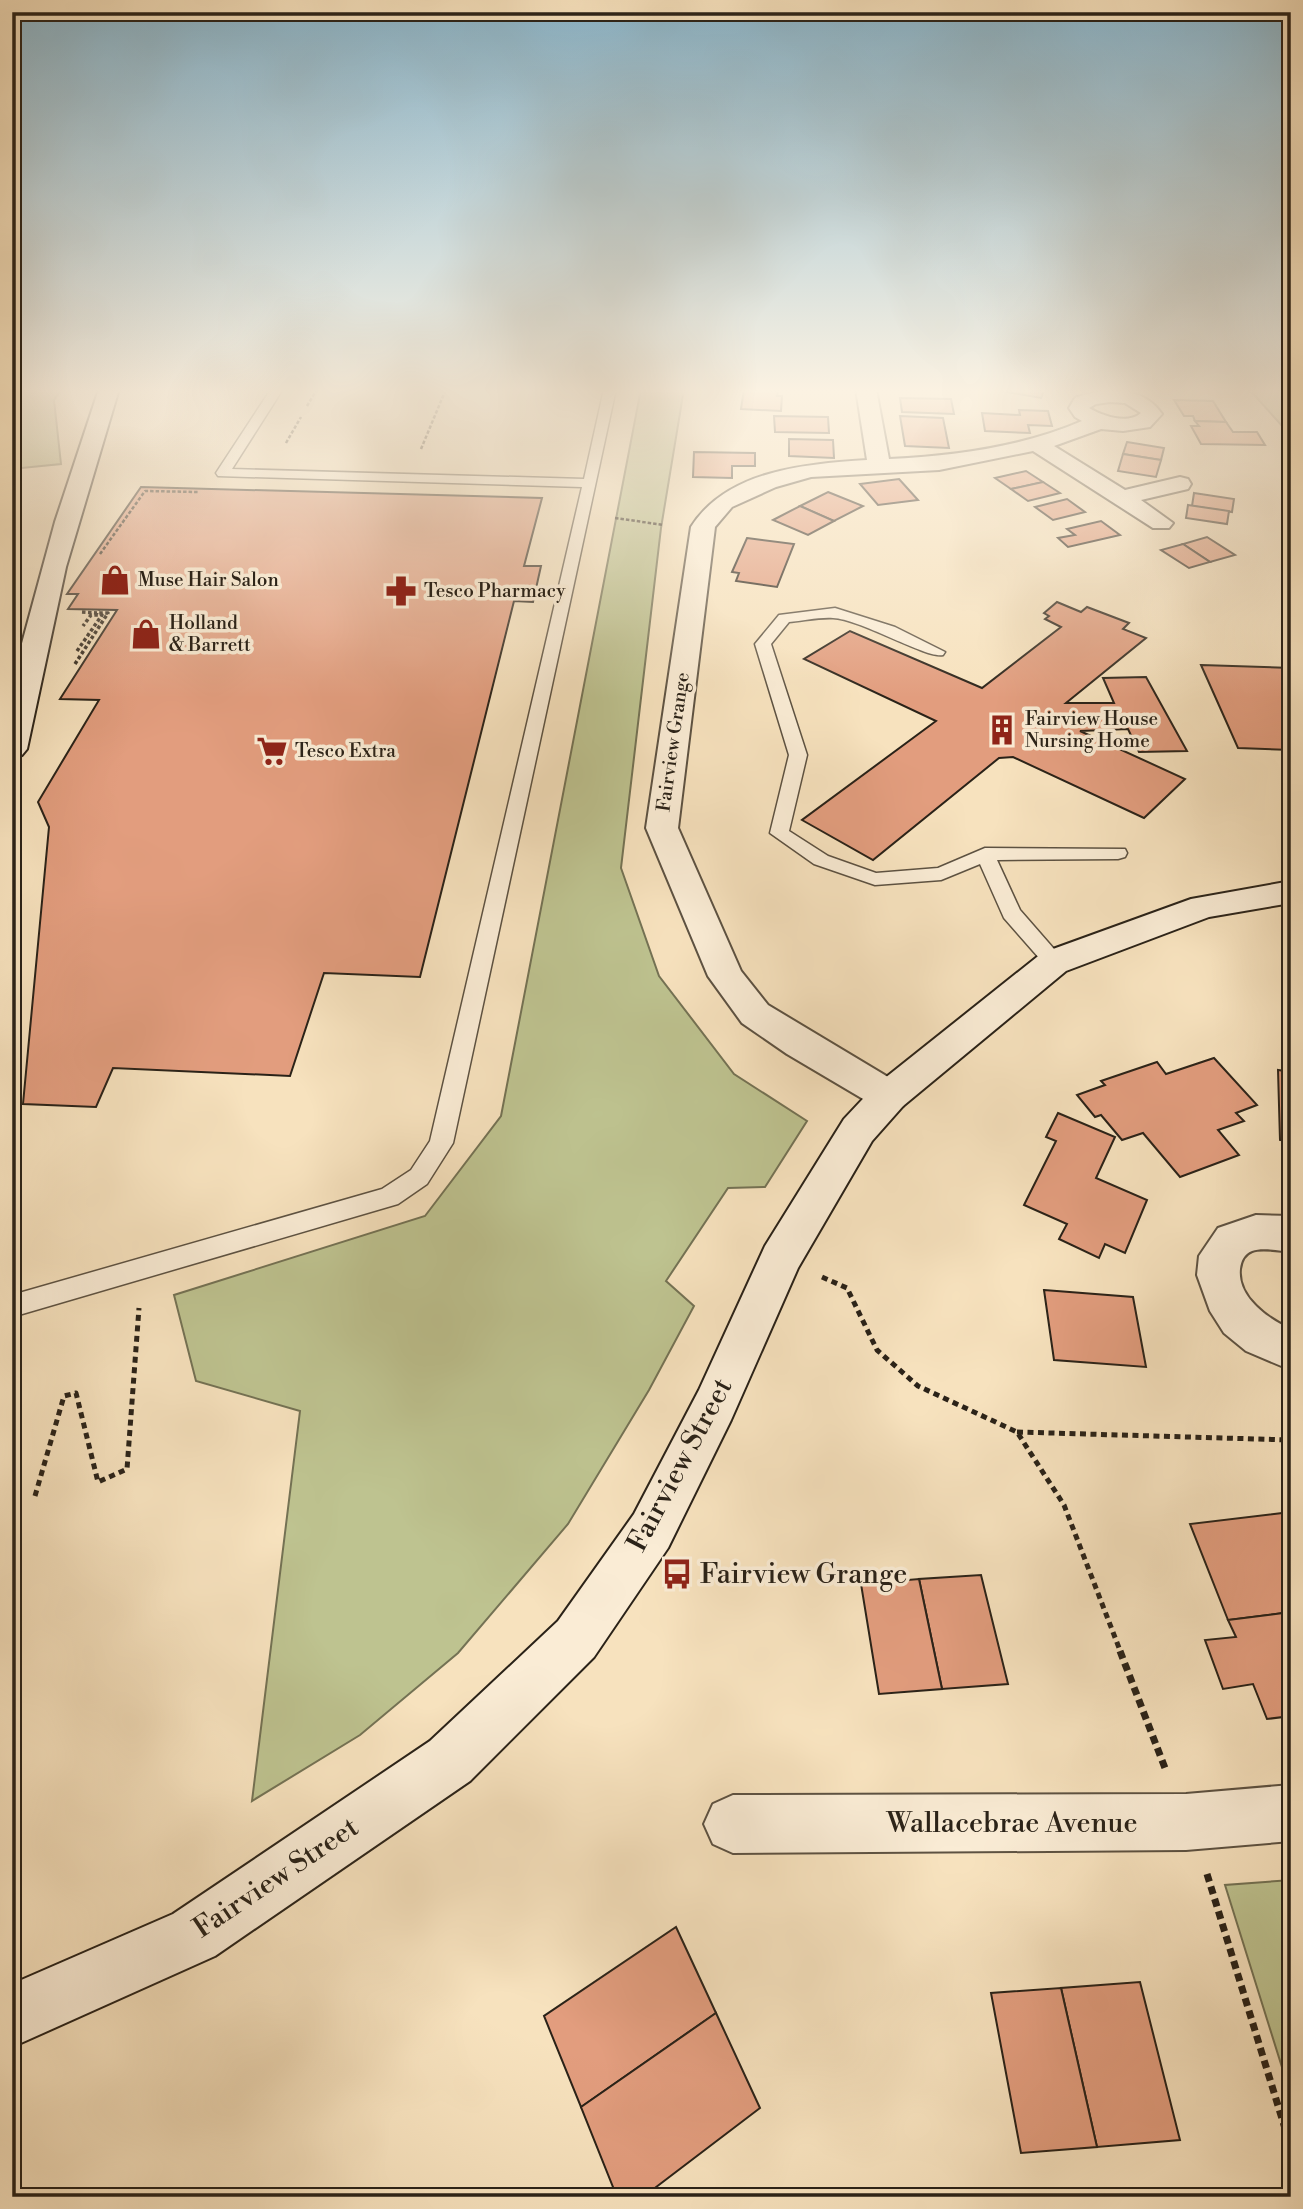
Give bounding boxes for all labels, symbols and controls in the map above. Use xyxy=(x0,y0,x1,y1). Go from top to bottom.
shop icon: Muse Hair Salon xyxy=(98,563,132,597)
place label: Muse Hair Salon xyxy=(138,568,279,592)
pharmacy icon: Tesco Pharmacy xyxy=(384,574,418,608)
place label: Tesco Pharmacy xyxy=(424,579,566,603)
place label: Holland & Barrett xyxy=(169,611,251,657)
shop icon: Holland & Barrett xyxy=(129,617,163,651)
street label: Fairview Grange xyxy=(651,671,695,813)
place label: Fairview House Nursing Home xyxy=(1025,707,1158,753)
building icon: Fairview House Nursing Home xyxy=(985,713,1019,747)
supermarket icon: Tesco Extra xyxy=(255,734,289,768)
place label: Tesco Extra xyxy=(295,739,396,763)
street label: Fairview Street xyxy=(620,1372,740,1558)
bus stop icon: Fairview Grange xyxy=(660,1557,694,1591)
place label: Fairview Grange xyxy=(700,1557,907,1592)
street label: Wallacebrae Avenue xyxy=(885,1806,1138,1841)
street label: Fairview Street xyxy=(187,1810,365,1946)

